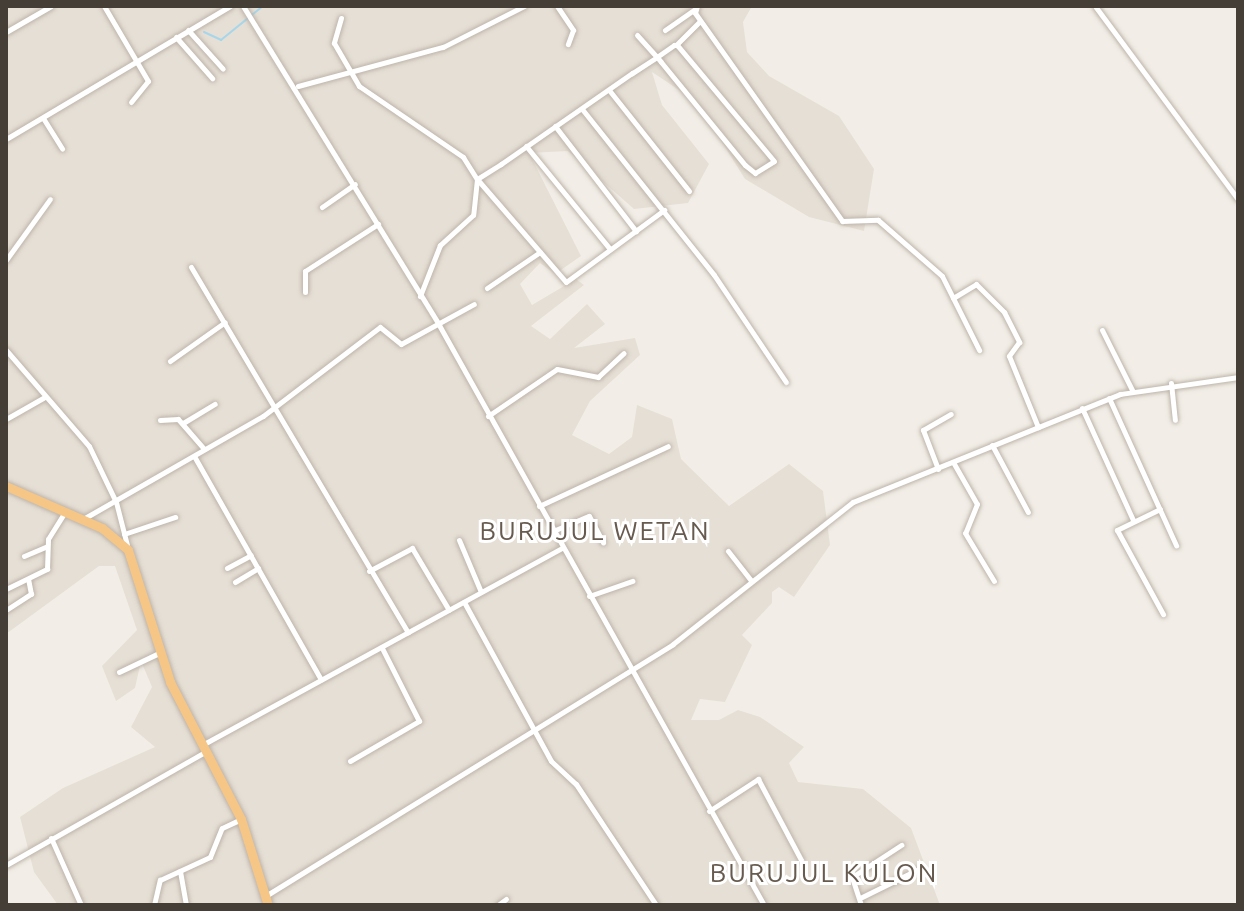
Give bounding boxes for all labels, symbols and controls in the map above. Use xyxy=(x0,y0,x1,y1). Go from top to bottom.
district label: BURUJUL WETAN xyxy=(479,515,711,547)
district label: BURUJUL KULON xyxy=(710,857,938,889)

